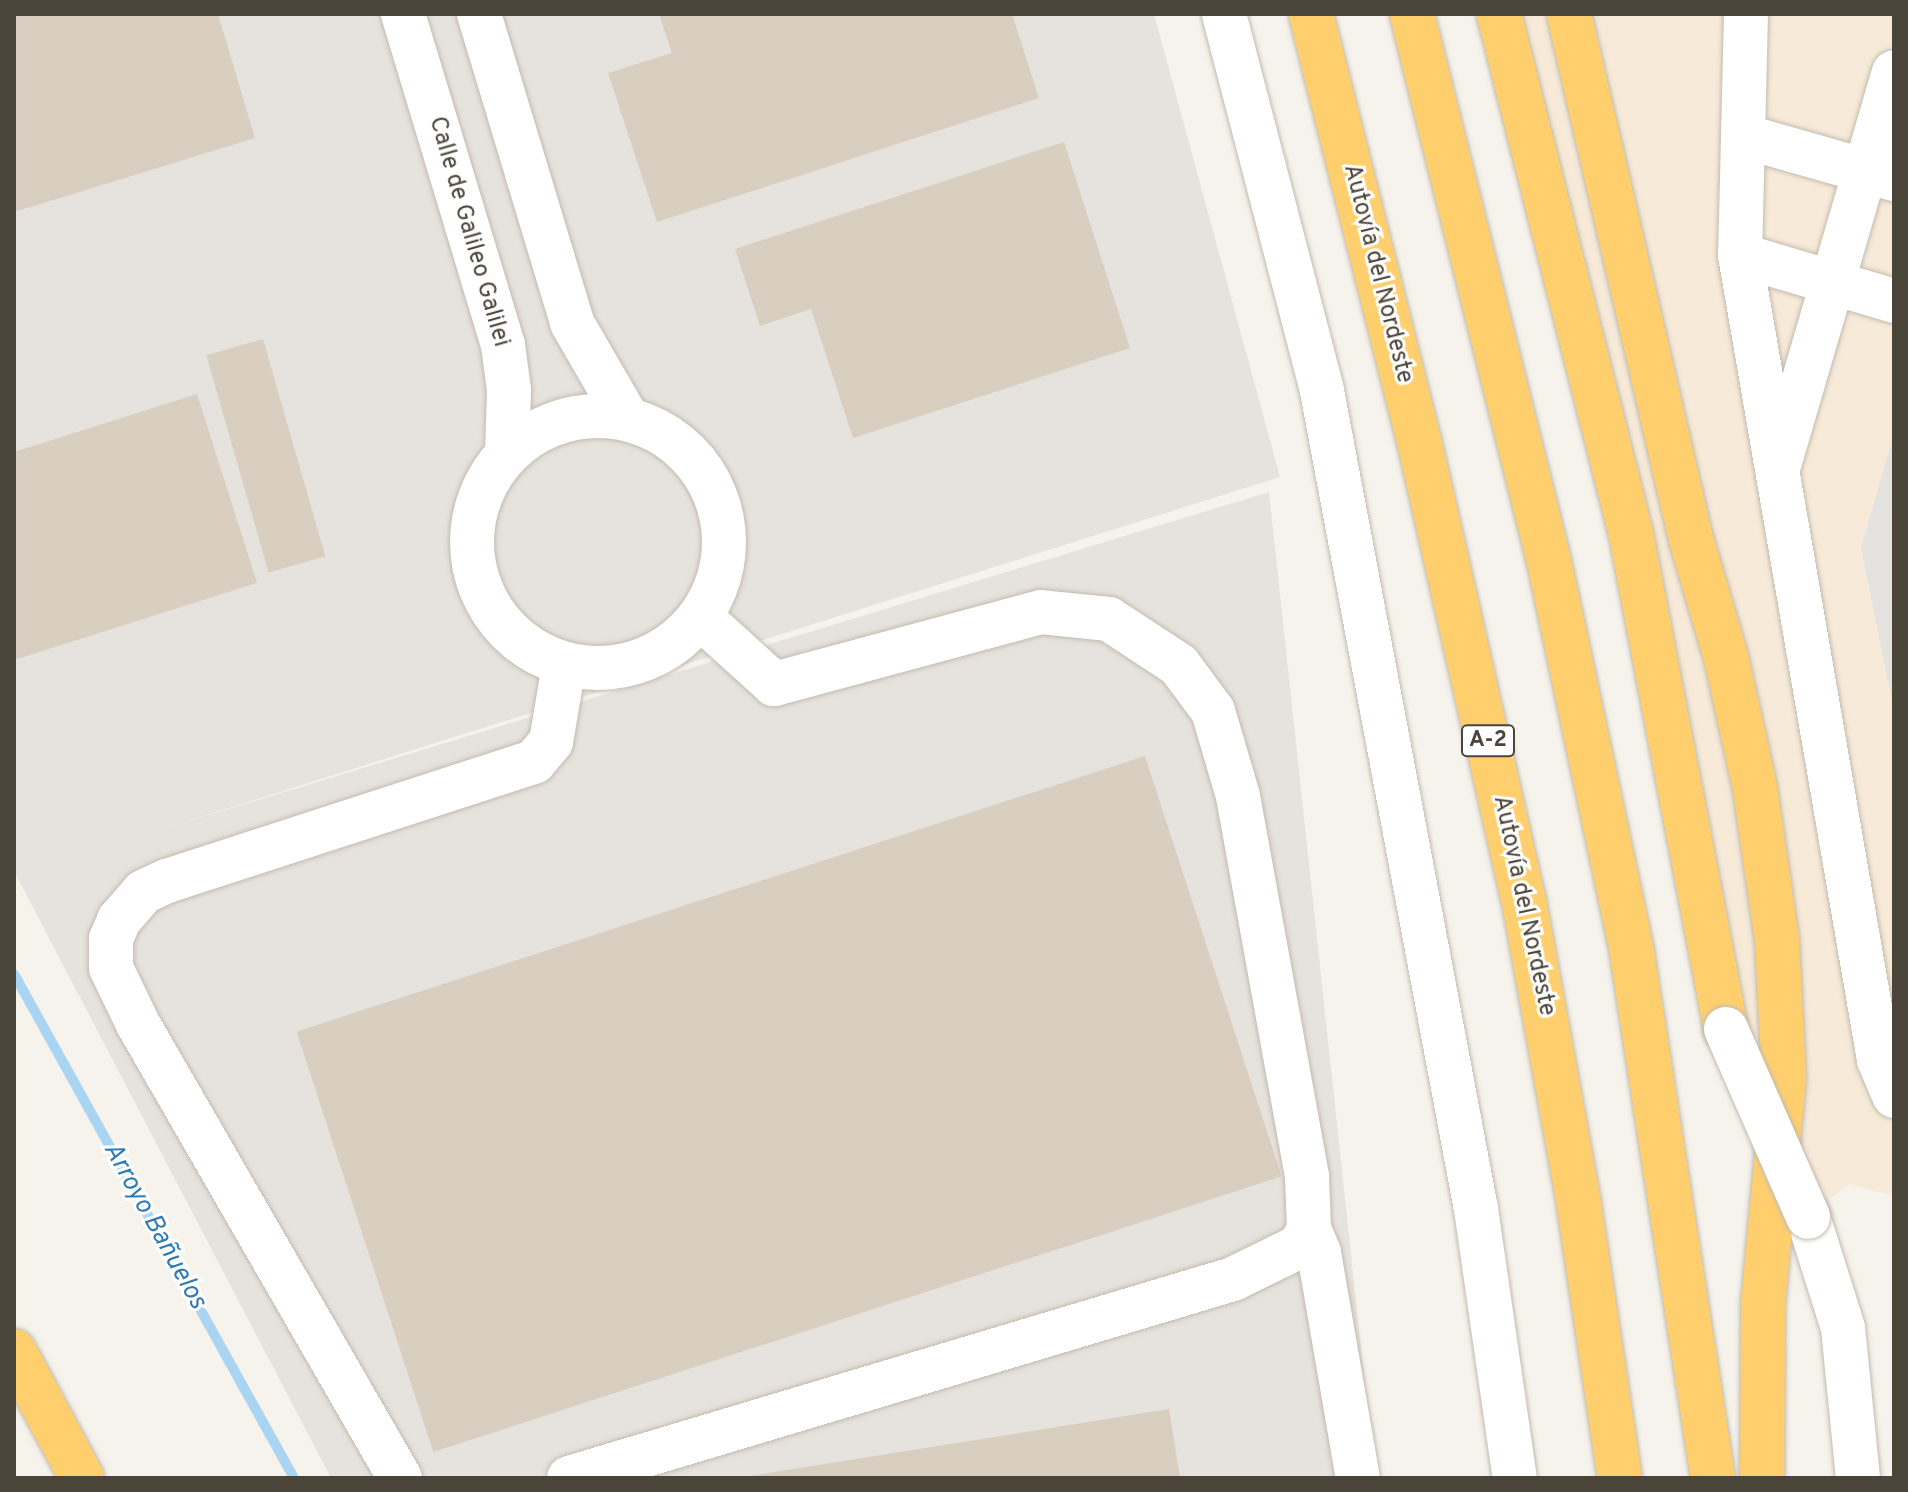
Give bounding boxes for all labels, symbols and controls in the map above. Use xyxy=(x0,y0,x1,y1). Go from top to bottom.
street label: Calle de Galileo Galilei xyxy=(421,113,515,351)
street label: Autovía del Nordeste xyxy=(1336,161,1418,387)
road number: A-2 xyxy=(1460,723,1516,759)
street label: Autovía del Nordeste xyxy=(1486,793,1560,1019)
water label: Arroyo Bañuelos xyxy=(95,1137,213,1315)

